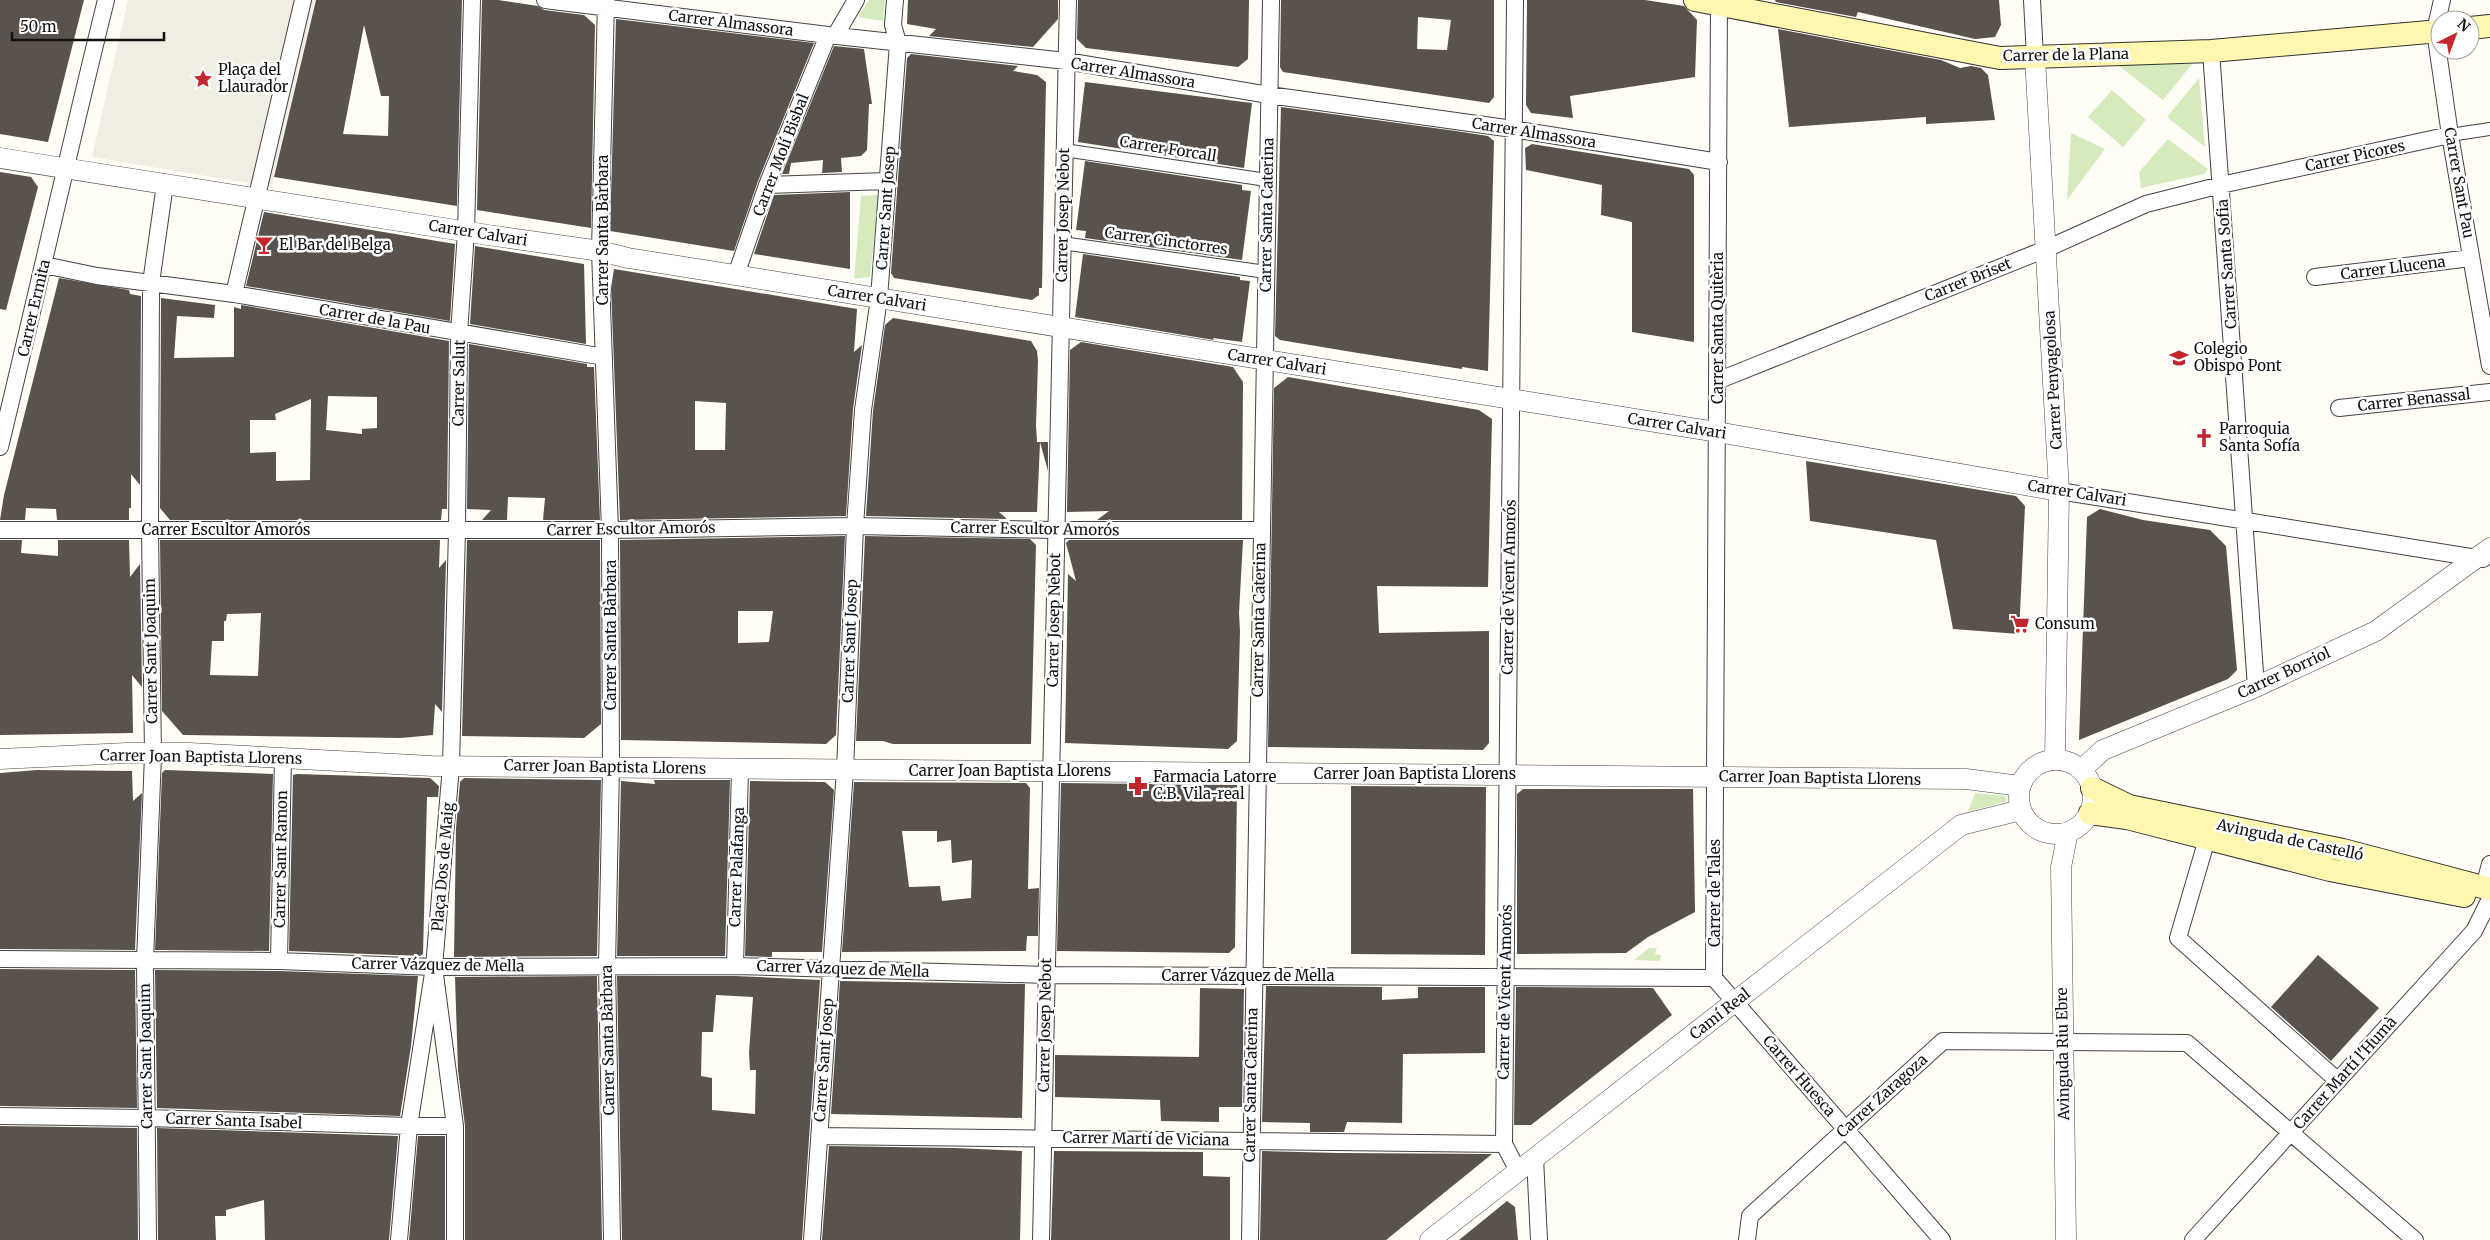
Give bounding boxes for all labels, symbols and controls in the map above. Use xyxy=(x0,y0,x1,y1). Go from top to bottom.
street label: Carrer Almassora xyxy=(668,5,795,40)
scale bar xyxy=(12,10,165,42)
north arrow xyxy=(2430,10,2480,60)
text: N xyxy=(2454,15,2474,36)
text: 50 m xyxy=(20,17,57,36)
street label: Carrer de la Plana xyxy=(2003,44,2129,65)
street label: Carrer Almassora xyxy=(1069,53,1197,92)
place label: Plaça del Llaurador xyxy=(218,60,289,96)
place icon: Plaça del Llaurador xyxy=(192,68,214,90)
street label: Carrer Molí Bisbal xyxy=(748,91,813,219)
street label: Carrer Almassora xyxy=(1470,113,1598,152)
street label: Carrer Sant Pau xyxy=(2440,126,2479,240)
street label: Carrer Forcall xyxy=(1118,131,1218,166)
street label: Carrer Picores xyxy=(2303,136,2406,175)
street label: Carrer Santa Caterina xyxy=(1256,138,1277,292)
street label: Carrer Sant Josep xyxy=(872,146,899,270)
street label: Carrer Josep Nebot xyxy=(1052,148,1073,282)
street label: Carrer Santa Bàrbara xyxy=(593,155,612,305)
street label: Carrer Santa Sofia xyxy=(2212,198,2241,330)
street label: Carrer Calvari xyxy=(427,215,529,250)
street label: Carrer Cinctorres xyxy=(1103,222,1229,259)
bar icon: El Bar del Belga xyxy=(253,234,275,256)
place label: El Bar del Belga xyxy=(279,235,391,254)
street label: Carrer Santa Quitèria xyxy=(1708,252,1727,404)
street label: Carrer Llucena xyxy=(2339,252,2447,283)
street label: Carrer Briset xyxy=(1922,253,2014,306)
street label: Carrer Ermita xyxy=(13,257,54,358)
street label: Carrer Calvari xyxy=(826,280,928,315)
street label: Carrer de la Pau xyxy=(318,299,432,338)
street label: Carrer Penyagolosa xyxy=(2039,310,2066,450)
place label: Colegio Obispo Pont xyxy=(2194,339,2282,375)
street label: Carrer Salut xyxy=(448,340,469,426)
street label: Carrer Calvari xyxy=(1226,344,1328,379)
school or university icon: Colegio Obispo Pont xyxy=(2168,347,2190,369)
street label: Carrer Benassal xyxy=(2357,384,2472,415)
street label: Carrer Calvari xyxy=(1626,408,1728,443)
place label: Parroquia Santa Sofía xyxy=(2219,419,2300,455)
church icon: Parroquia Santa Sofía xyxy=(2193,427,2215,449)
street label: Carrer Calvari xyxy=(2026,475,2128,510)
street label: Carrer de Vicent Amorós xyxy=(1497,499,1520,675)
street label: Carrer Escultor Amorós xyxy=(546,518,716,539)
street label: Carrer Escultor Amorós xyxy=(950,518,1120,539)
street label: Carrer Escultor Amorós xyxy=(142,520,310,539)
street label: Carrer Santa Caterina xyxy=(1248,543,1269,697)
street label: Carrer Josep Nebot xyxy=(1043,553,1064,687)
street label: Carrer Santa Bàrbara xyxy=(601,560,620,710)
street label: Carrer Sant Joaquim xyxy=(140,578,161,724)
street label: Carrer Sant Josep xyxy=(838,579,861,703)
supermarket icon: Consum xyxy=(2009,613,2031,635)
place label: Consum xyxy=(2035,614,2095,633)
street label: Carrer Borriol xyxy=(2234,643,2333,702)
street label: Carrer Joan Baptista Llorens xyxy=(100,745,302,768)
street label: Carrer Joan Baptista Llorens xyxy=(504,755,706,778)
street label: Carrer Joan Baptista Llorens xyxy=(909,761,1111,780)
street label: Carrer Joan Baptista Llorens xyxy=(1314,764,1516,783)
street label: Carrer Joan Baptista Llorens xyxy=(1719,766,1921,789)
place label: Farmacia Latorre C.B. Vila-real xyxy=(1153,767,1276,803)
pharmacy icon: Farmacia Latorre C.B. Vila-real xyxy=(1127,775,1149,797)
street label: Carrer Sant Ramon xyxy=(270,790,291,928)
street label: Plaça Dos de Maig xyxy=(427,801,458,932)
street label: Carrer Palafanga xyxy=(725,807,748,927)
street label: Avinguda de Castelló xyxy=(2214,814,2365,864)
street label: Carrer de Tales xyxy=(1705,839,1724,947)
street label: Carrer de Vicent Amorós xyxy=(1493,904,1516,1080)
street label: Carrer Vázquez de Mella xyxy=(351,953,525,976)
street label: Carrer Vázquez de Mella xyxy=(756,956,930,981)
street label: Carrer Josep Nebot xyxy=(1034,958,1055,1092)
street label: Carrer Santa Bàrbara xyxy=(597,965,618,1115)
street label: Carrer Vázquez de Mella xyxy=(1162,966,1334,985)
street label: Carrer Sant Joaquim xyxy=(135,983,156,1129)
street label: Camí Real xyxy=(1685,984,1754,1043)
street label: Avinguda Riu Ebre xyxy=(2052,987,2073,1122)
street label: Carrer Sant Josep xyxy=(810,998,837,1122)
street label: Carrer Santa Caterina xyxy=(1240,1008,1261,1162)
street label: Carrer Martí l'Humà xyxy=(2289,1012,2400,1133)
street label: Carrer Huesca xyxy=(1759,1031,1840,1120)
street label: Carrer Zaragoza xyxy=(1832,1050,1931,1141)
street label: Carrer Santa Isabel xyxy=(165,1109,303,1132)
street label: Carrer Martí de Viciana xyxy=(1062,1128,1230,1149)

